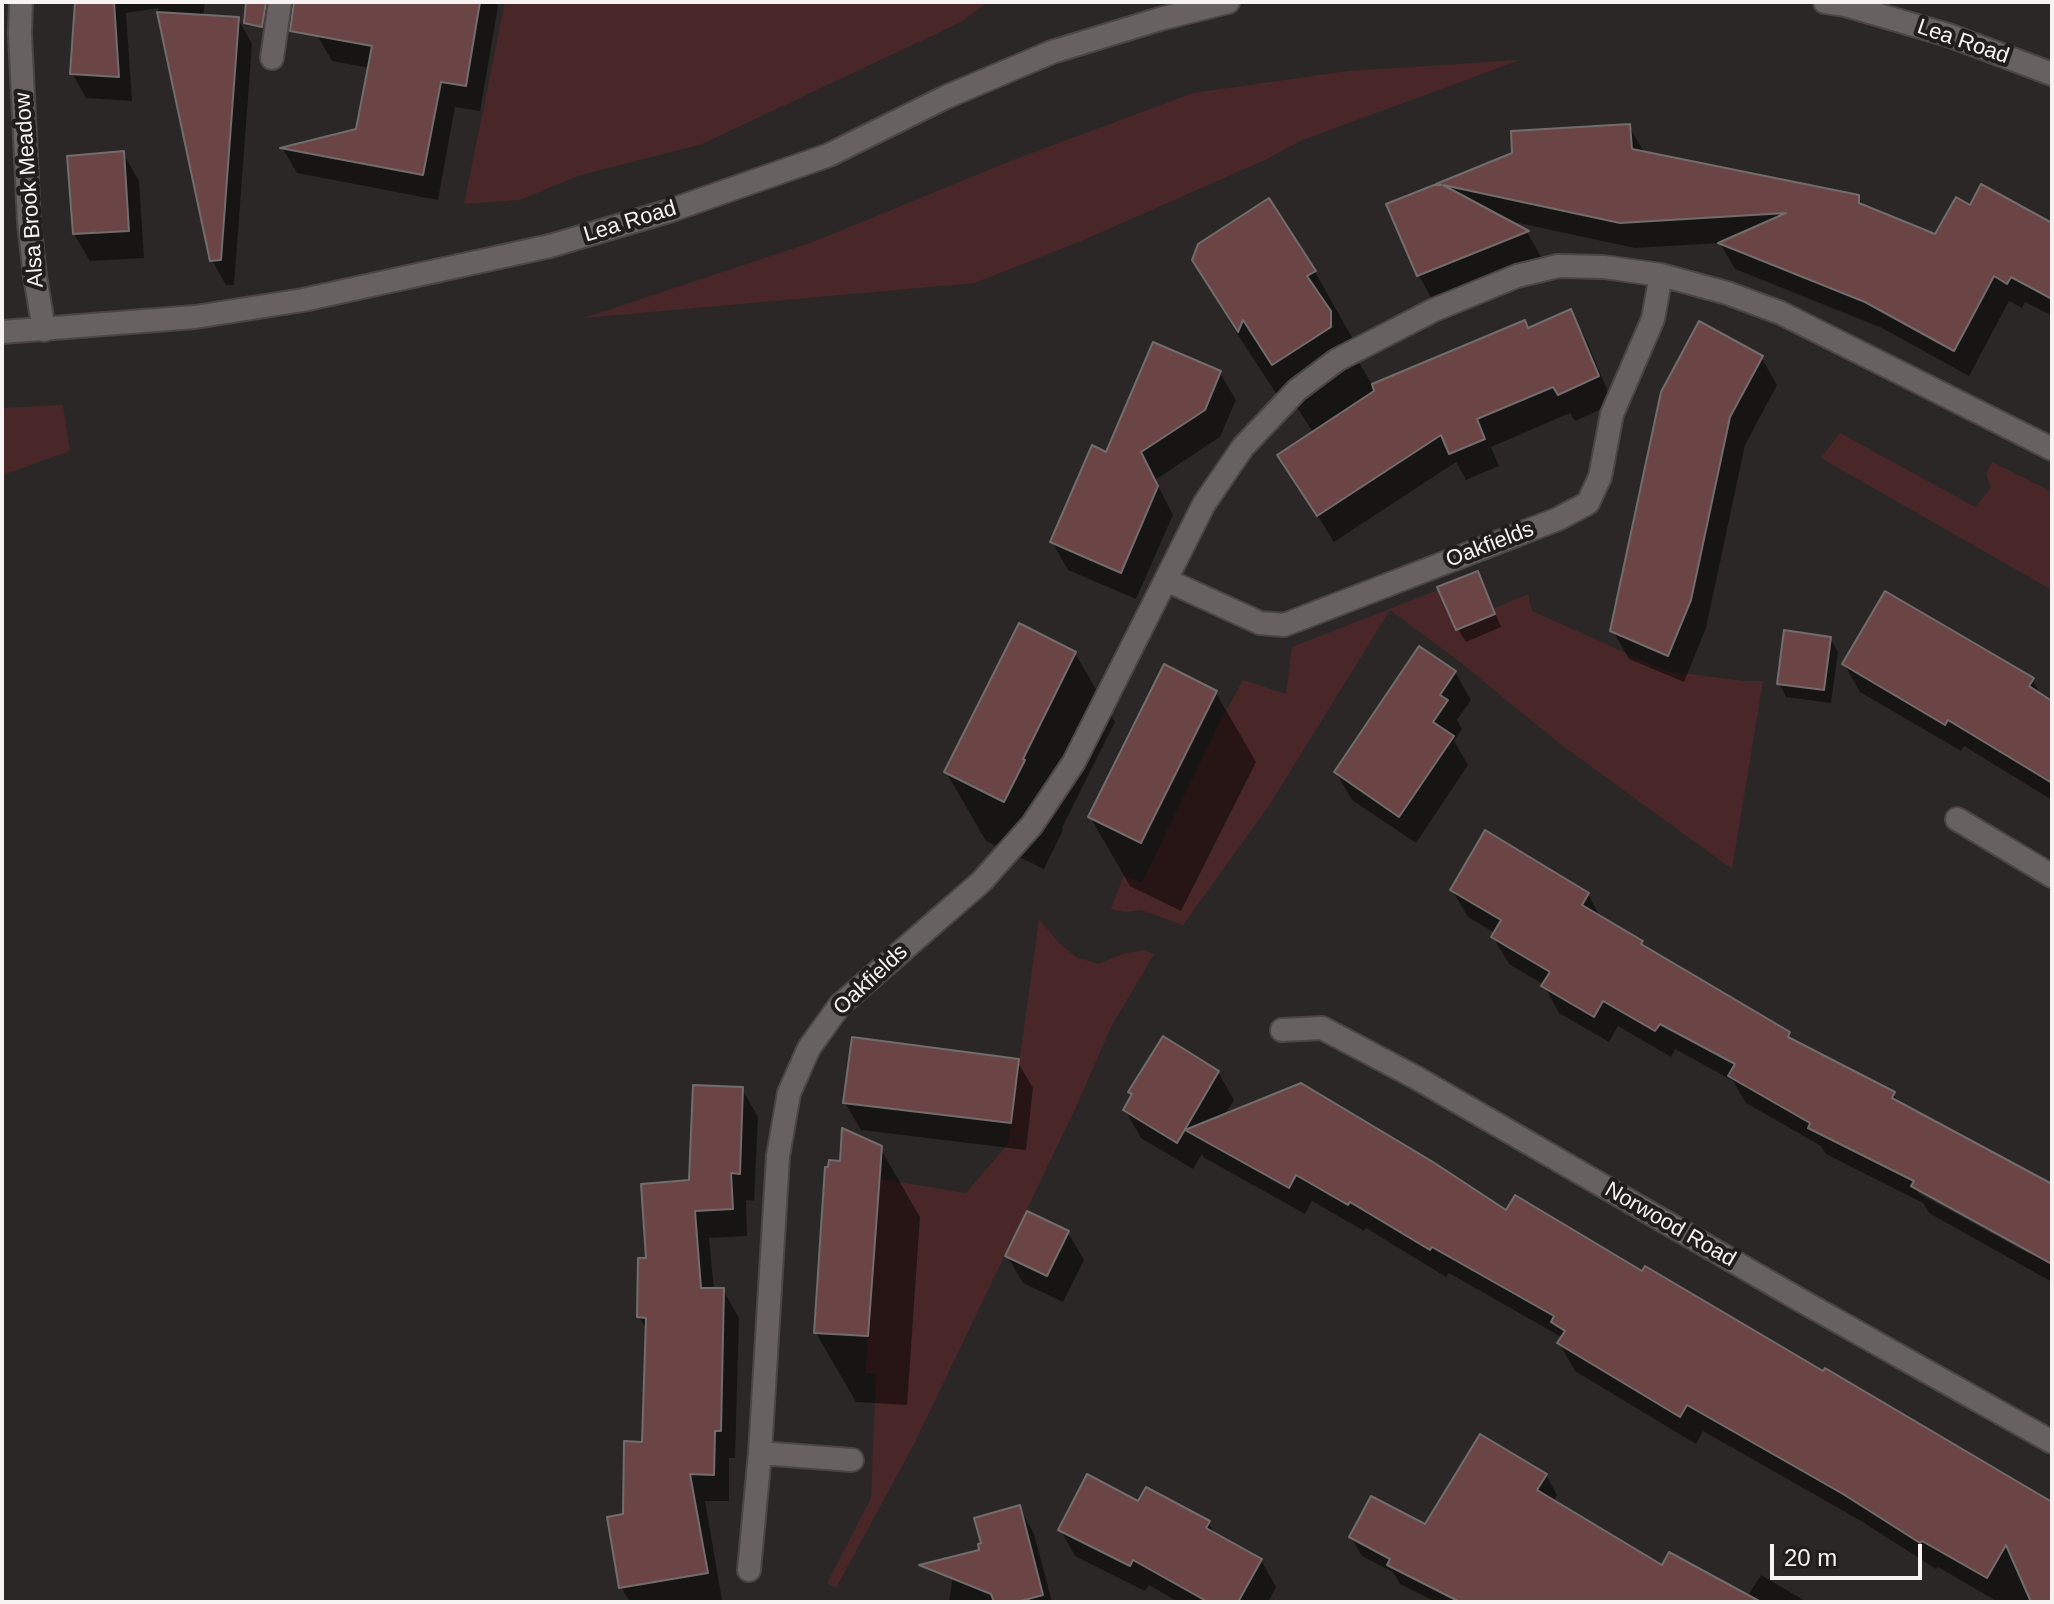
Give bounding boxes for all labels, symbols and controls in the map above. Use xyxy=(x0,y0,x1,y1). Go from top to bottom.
street label: Lea Road xyxy=(1914,14,2012,70)
street label: Alsa Brook Meadow xyxy=(10,91,50,289)
street label: Lea Road xyxy=(581,195,679,249)
street label: Oakfields xyxy=(1442,516,1538,574)
street label: Oakfields xyxy=(828,939,914,1021)
street label: Norwood Road xyxy=(1600,1177,1740,1273)
scale bar xyxy=(1774,1528,1926,1578)
text: 20 m xyxy=(1784,1544,1837,1571)

